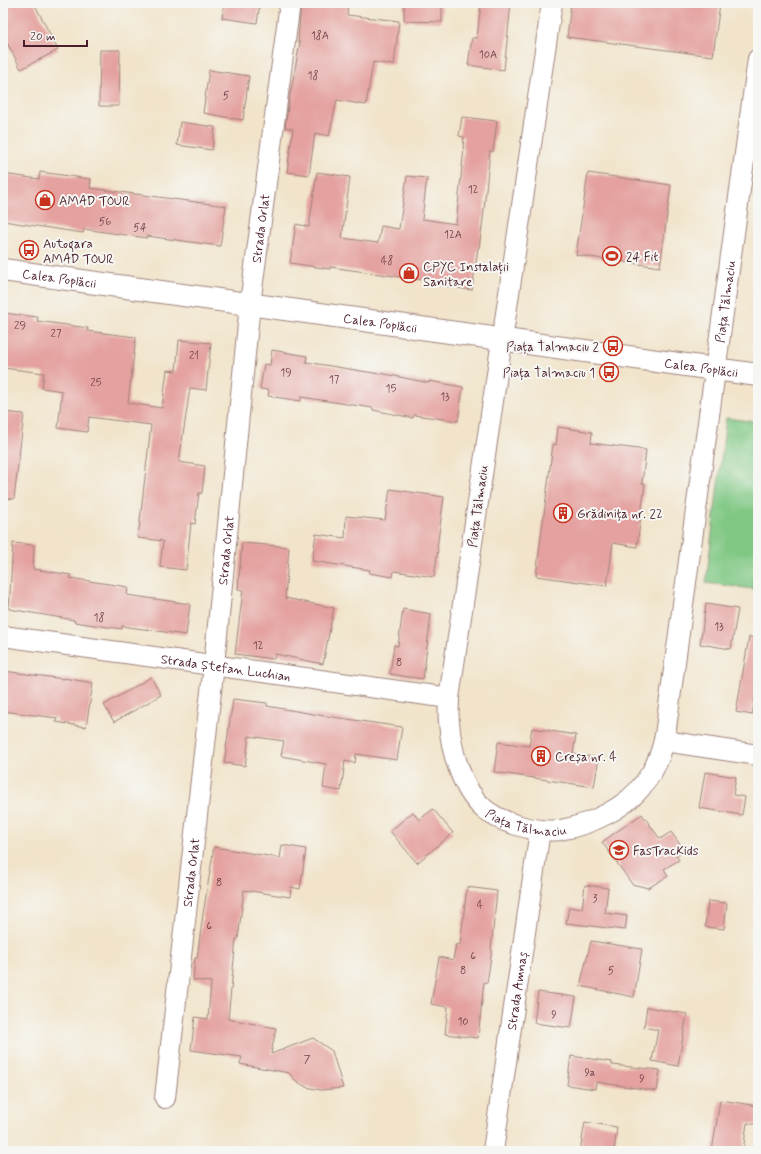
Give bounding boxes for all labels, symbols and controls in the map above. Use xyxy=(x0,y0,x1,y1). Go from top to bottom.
scale bar xyxy=(24,22,87,48)
text: 20 m xyxy=(30,29,56,45)
house number: 18A xyxy=(311,29,329,43)
house number: 10A xyxy=(479,48,497,62)
house number: 18 xyxy=(308,69,318,83)
house number: 5 xyxy=(223,89,230,103)
house number: 12 xyxy=(468,183,479,197)
shop icon: AMAD TOUR xyxy=(34,189,56,211)
place label: AMAD TOUR xyxy=(59,193,130,210)
street label: Strada Orlat xyxy=(249,193,275,264)
house number: 56 xyxy=(99,215,111,229)
house number: 54 xyxy=(133,221,147,235)
house number: 12A xyxy=(444,228,462,242)
place label: Autogara AMAD TOUR xyxy=(43,236,114,268)
bus stop icon: Autogara AMAD TOUR xyxy=(18,239,40,261)
sports icon: 24 Fit xyxy=(601,245,623,267)
place label: 24 Fit xyxy=(626,249,659,266)
house number: 48 xyxy=(381,254,393,268)
place label: CPYC Instalații Sanitare xyxy=(423,259,509,291)
street label: Piața Tălmaciu xyxy=(712,259,740,344)
shop icon: CPYC Instalații Sanitare xyxy=(398,262,420,284)
street label: Calea Poplăcii xyxy=(21,266,97,293)
street label: Calea Poplăcii xyxy=(342,310,418,338)
house number: 29 xyxy=(14,319,26,333)
house number: 27 xyxy=(51,327,62,341)
bus stop icon: Piața Talmaciu 2 xyxy=(602,335,624,357)
place label: Piața Talmaciu 2 xyxy=(506,339,600,356)
house number: 21 xyxy=(189,349,199,363)
street label: Calea Poplăcii xyxy=(663,355,739,382)
bus stop icon: Piața Talmaciu 1 xyxy=(598,361,620,383)
place label: Piața Talmaciu 1 xyxy=(503,365,595,382)
house number: 19 xyxy=(280,366,292,380)
house number: 17 xyxy=(329,373,340,387)
house number: 25 xyxy=(90,376,102,390)
house number: 15 xyxy=(386,382,397,396)
house number: 13 xyxy=(440,390,450,404)
street label: Piața Tălmaciu xyxy=(464,464,493,548)
building icon: Grădinița nr. 22 xyxy=(552,502,574,524)
place label: Grădinița nr. 22 xyxy=(577,506,663,523)
street label: Strada Orlat xyxy=(215,515,239,586)
house number: 18 xyxy=(94,611,104,625)
house number: 13 xyxy=(714,620,724,634)
house number: 12 xyxy=(253,639,264,653)
street label: Strada Ștefan Luchian xyxy=(160,651,292,686)
house number: 8 xyxy=(396,656,402,670)
building icon: Creșa nr. 4 xyxy=(530,745,552,767)
place label: Creșa nr. 4 xyxy=(555,749,617,766)
street label: Piața Tălmaciu xyxy=(482,806,568,841)
street label: Strada Orlat xyxy=(180,837,204,908)
school or university icon: FasTracKids xyxy=(608,839,630,861)
place label: FasTracKids xyxy=(633,843,699,860)
house number: 8 xyxy=(216,876,222,890)
house number: 3 xyxy=(593,892,598,906)
house number: 4 xyxy=(477,898,484,912)
house number: 6 xyxy=(206,919,212,933)
house number: 6 xyxy=(470,949,476,963)
street label: Strada Amnaș xyxy=(504,950,532,1031)
house number: 8 xyxy=(460,964,466,978)
house number: 5 xyxy=(608,964,615,978)
house number: 9 xyxy=(551,1008,557,1022)
house number: 10 xyxy=(457,1015,469,1029)
house number: 7 xyxy=(304,1053,311,1067)
house number: 9a xyxy=(584,1066,596,1080)
house number: 9 xyxy=(639,1072,645,1086)

